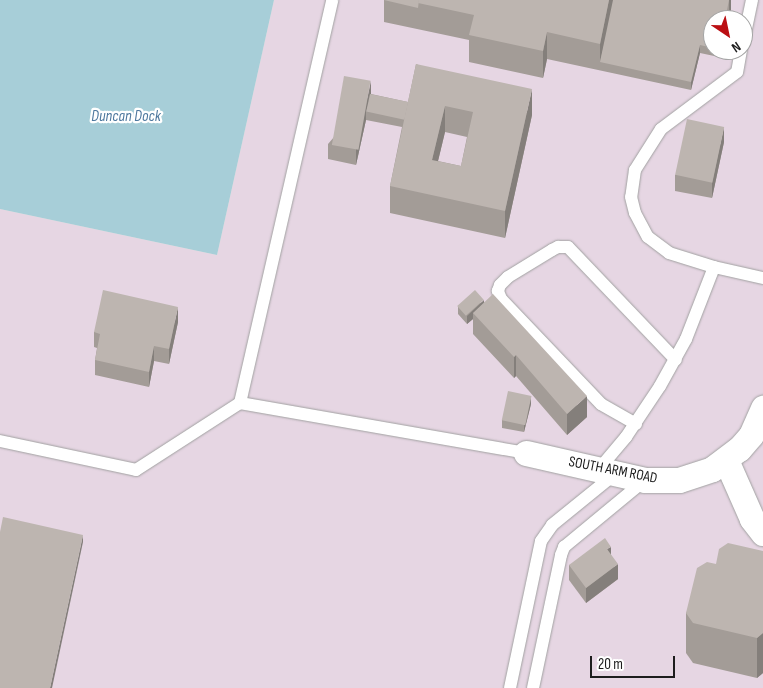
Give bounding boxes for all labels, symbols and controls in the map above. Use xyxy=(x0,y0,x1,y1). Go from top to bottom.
north arrow xyxy=(703,10,753,60)
text: N xyxy=(728,38,744,56)
water label: Duncan Dock xyxy=(91,107,161,127)
street label: SOUTH ARM ROAD xyxy=(567,453,659,487)
scale bar xyxy=(593,646,678,678)
text: 20 m xyxy=(598,655,623,674)

